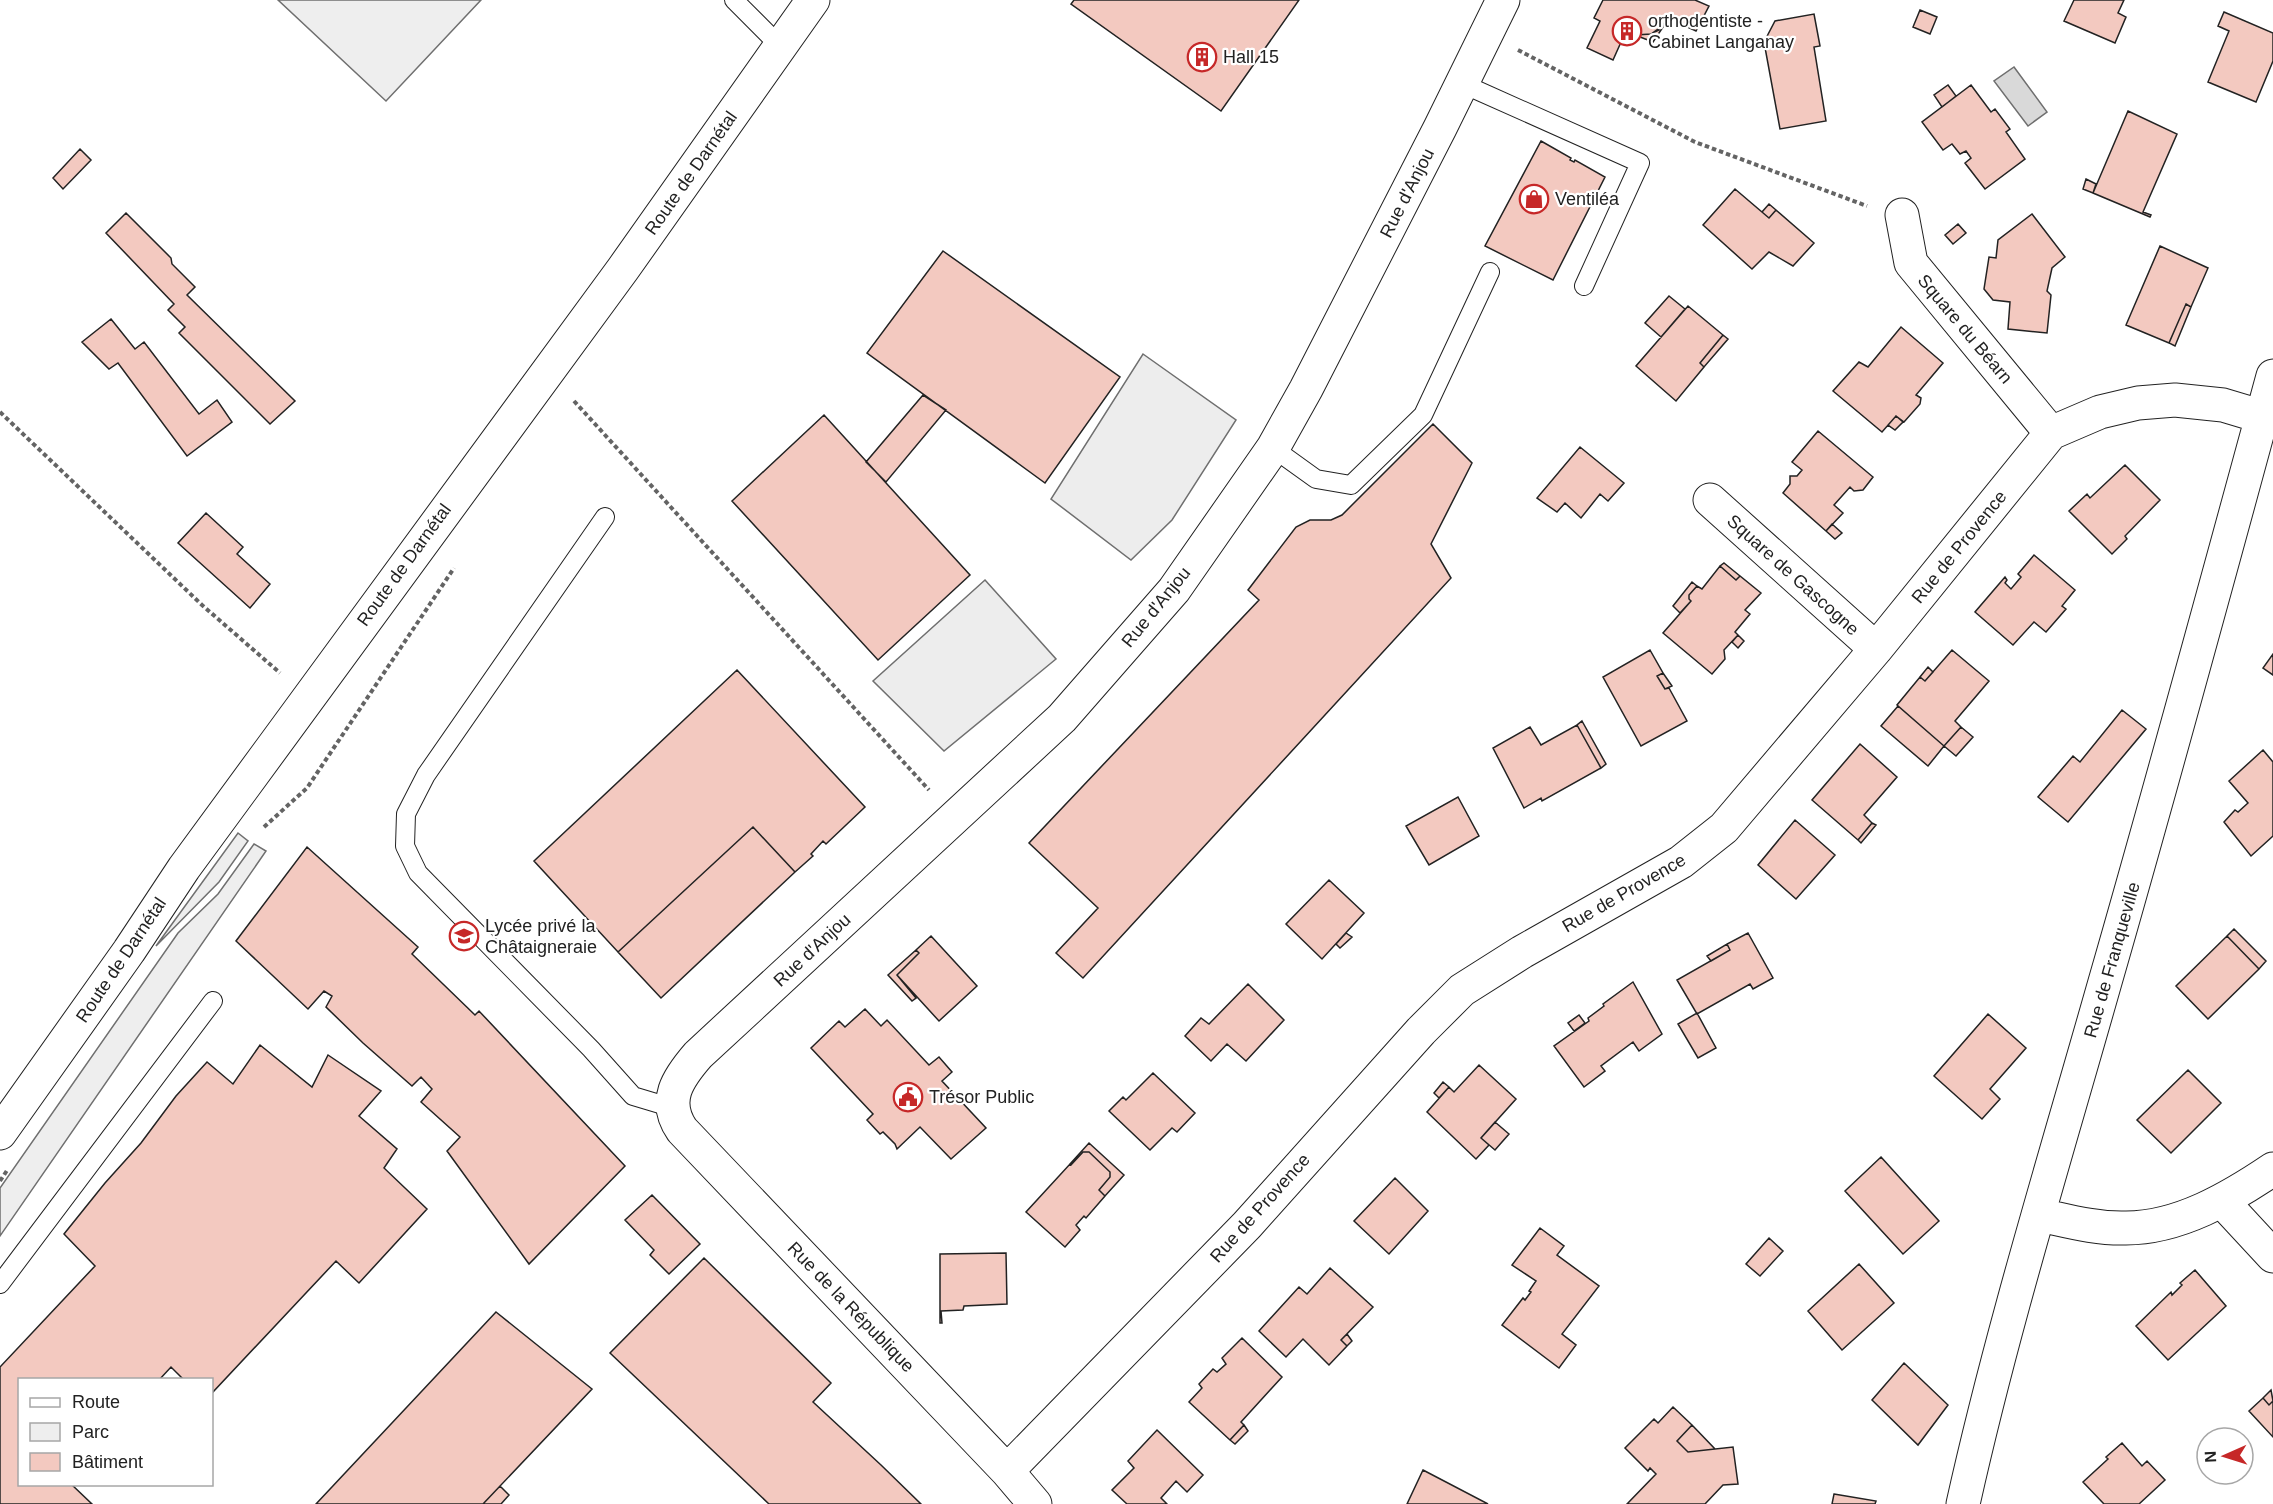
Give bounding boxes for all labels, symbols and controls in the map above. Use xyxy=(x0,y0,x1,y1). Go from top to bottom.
place label: orthodentiste - Cabinet Langanay xyxy=(1648,11,1794,52)
building icon: orthodentiste - Cabinet Langanay xyxy=(1611,15,1643,47)
building icon: Hall 15 xyxy=(1186,41,1218,73)
place label: Hall 15 xyxy=(1223,47,1279,67)
street label: Route de Darnétal xyxy=(641,107,741,239)
street label: Rue d'Anjou xyxy=(1376,145,1438,241)
shop icon: Ventiléa xyxy=(1518,183,1550,215)
place label: Ventiléa xyxy=(1555,189,1620,209)
street label: Square du Béarn xyxy=(1914,270,2016,388)
street label: Rue de Provence xyxy=(1907,487,2011,607)
street label: Route de Darnétal xyxy=(353,500,455,630)
street label: Square de Gascogne xyxy=(1723,511,1863,639)
street label: Rue d'Anjou xyxy=(1118,563,1194,651)
street label: Rue de Provence xyxy=(1559,850,1689,936)
street label: Rue de Franqueville xyxy=(2080,880,2144,1040)
street label: Route de Darnétal xyxy=(72,894,170,1026)
street label: Rue d'Anjou xyxy=(770,909,854,991)
place label: Lycée privé la Châtaigneraie xyxy=(485,916,597,957)
school or university icon: Lycée privé la Châtaigneraie xyxy=(448,920,480,952)
public building icon: Trésor Public xyxy=(892,1081,924,1113)
place label: Trésor Public xyxy=(929,1087,1034,1107)
street label: Rue de Provence xyxy=(1206,1150,1314,1266)
street label: Rue de la République xyxy=(784,1238,918,1376)
legend xyxy=(18,1378,213,1486)
text: Route xyxy=(72,1392,120,1412)
text: Parc xyxy=(72,1422,109,1442)
north arrow xyxy=(2195,1426,2255,1486)
text: N xyxy=(2202,1451,2219,1463)
text: Bâtiment xyxy=(72,1452,143,1472)

